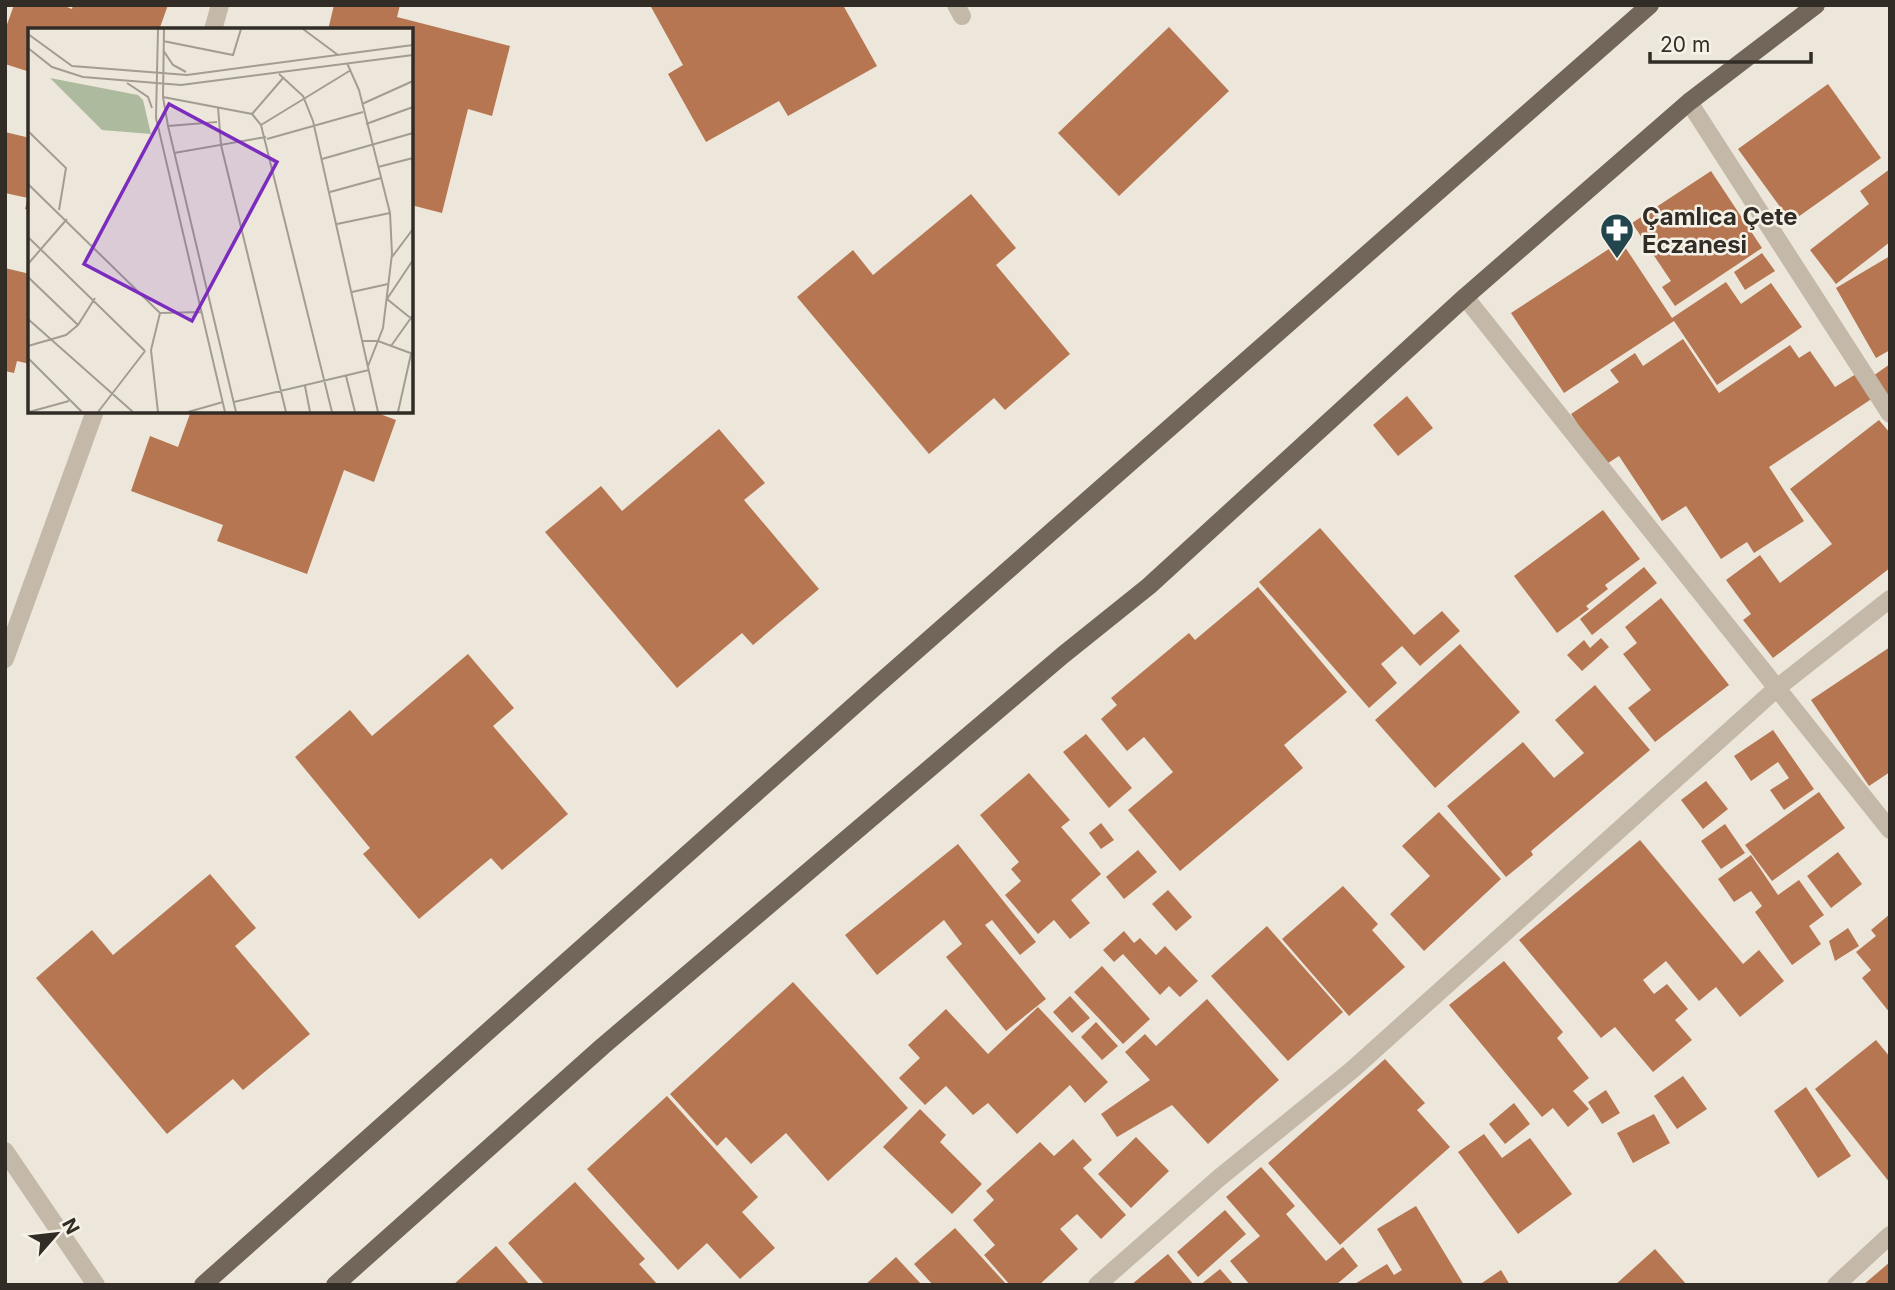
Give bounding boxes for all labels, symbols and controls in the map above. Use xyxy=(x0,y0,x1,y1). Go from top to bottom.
scale bar xyxy=(1650,21,1811,65)
inset map xyxy=(28,28,413,413)
text: 20 m xyxy=(1660,32,1710,57)
place label: Çamlıca Çete Eczanesi xyxy=(1642,202,1797,259)
pharmacy icon: Çamlıca Çete Eczanesi xyxy=(1598,211,1636,260)
north arrow xyxy=(21,1199,91,1269)
text: N xyxy=(57,1214,84,1238)

